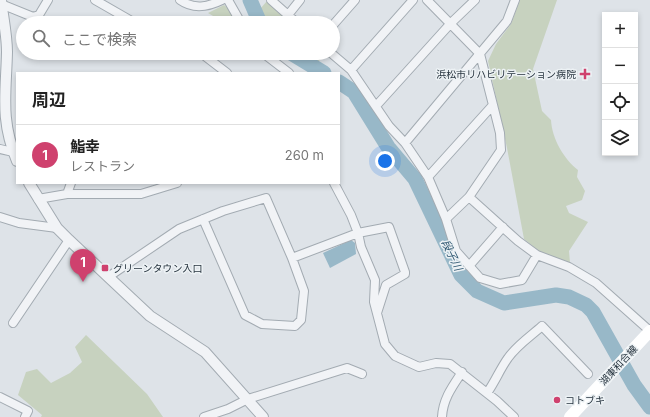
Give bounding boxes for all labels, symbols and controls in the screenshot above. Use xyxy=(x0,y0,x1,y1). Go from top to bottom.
map controls xyxy=(602,12,638,156)
button: + xyxy=(602,12,638,48)
search box xyxy=(16,16,340,60)
icon: search xyxy=(30,27,52,49)
text: ここで検索 xyxy=(62,30,137,49)
button: − xyxy=(602,48,638,84)
place label: 浜松市リハビリテーション病院 xyxy=(436,68,576,80)
marker: 浜松市リハビリテーション病院 xyxy=(579,68,591,80)
button: locate xyxy=(602,84,638,120)
text: 周辺 xyxy=(32,90,66,110)
button: layers xyxy=(602,120,638,156)
text: 鮨幸 xyxy=(70,137,100,156)
text: 1 xyxy=(42,147,48,163)
text: 260 m xyxy=(285,147,324,163)
your location xyxy=(375,151,395,171)
text: レストラン xyxy=(70,158,135,174)
water label: 段子川 xyxy=(438,237,466,274)
pin: 1 xyxy=(70,249,96,282)
place label: グリーンタウン入口 xyxy=(113,262,203,274)
marker: グリーンタウン入口 xyxy=(100,263,110,273)
street label: 湖東和合線 xyxy=(597,343,639,387)
place label: コトブキ xyxy=(565,394,605,406)
marker: コトブキ xyxy=(552,395,562,405)

